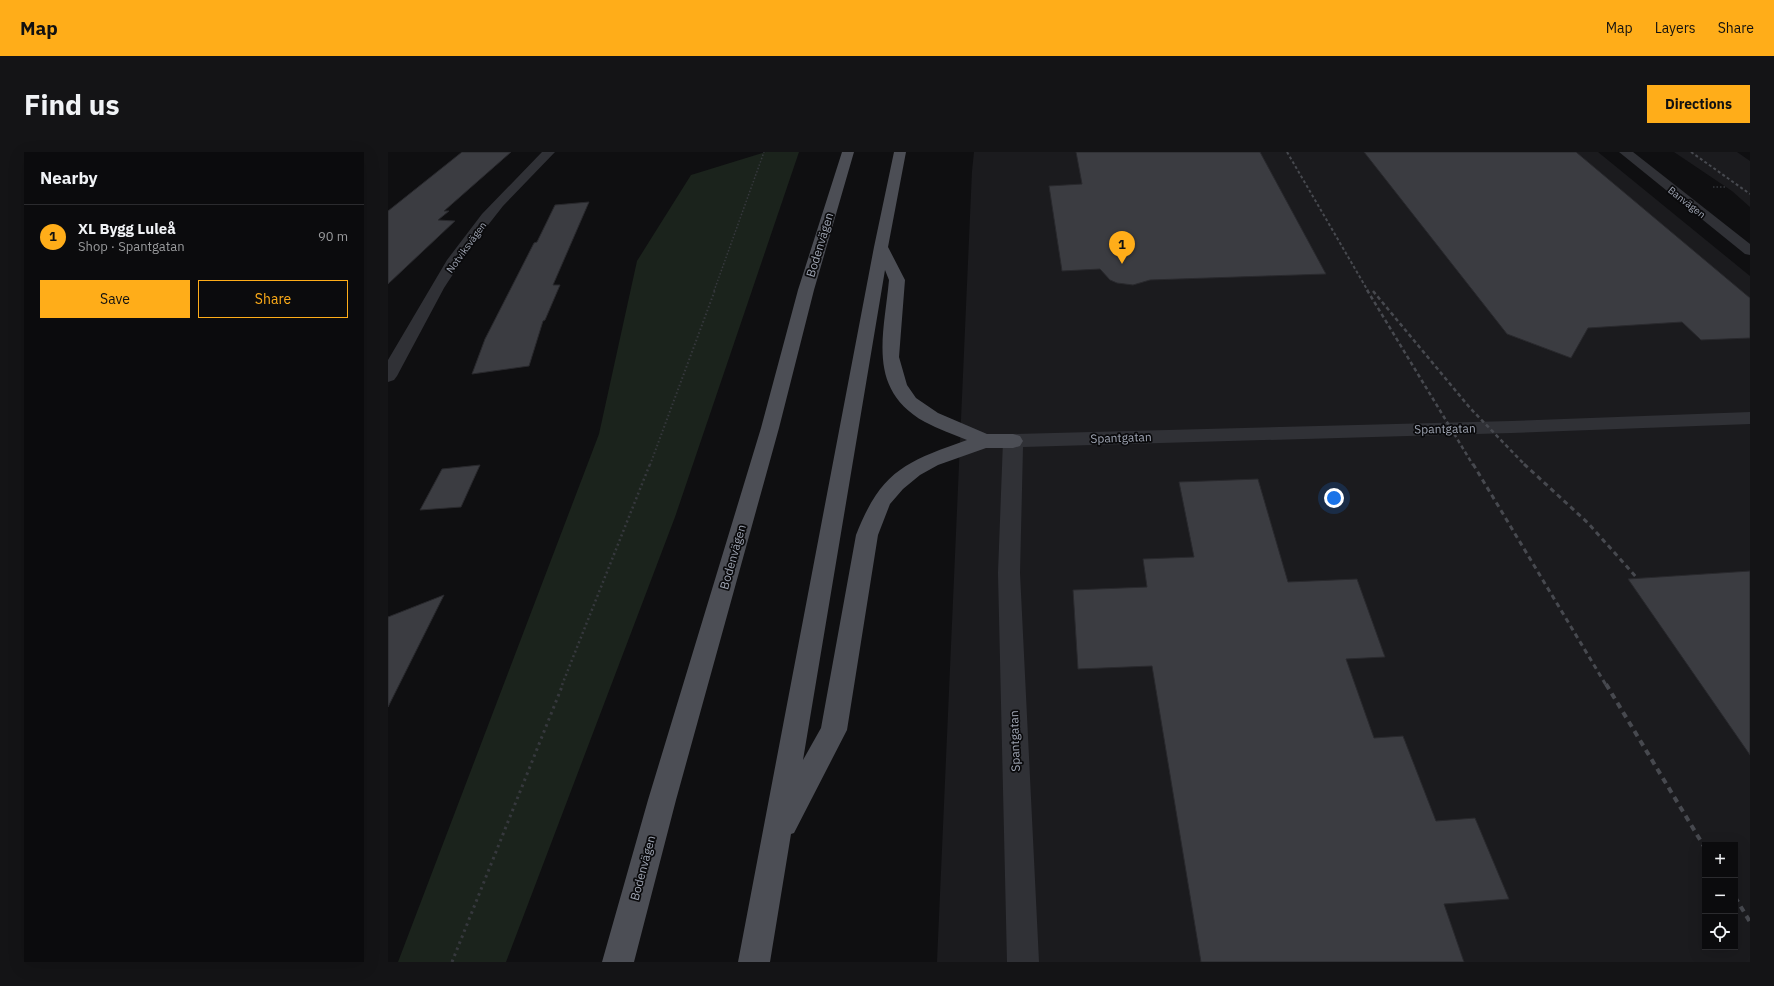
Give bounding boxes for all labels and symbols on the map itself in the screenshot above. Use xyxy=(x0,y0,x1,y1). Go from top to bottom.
street label: Banvägen xyxy=(1665,184,1708,221)
street label: Bodenvägen xyxy=(803,211,836,279)
street label: Notviksvägen xyxy=(443,219,489,275)
pin: 1 xyxy=(1109,231,1135,264)
street label: Spantgatan xyxy=(1414,420,1476,437)
street label: Spantgatan xyxy=(1090,429,1152,446)
your location xyxy=(1324,488,1344,508)
street label: Bodenvägen xyxy=(716,523,749,591)
street label: Spantgatan xyxy=(1006,710,1023,772)
street label: Bodenvägen xyxy=(627,834,658,902)

